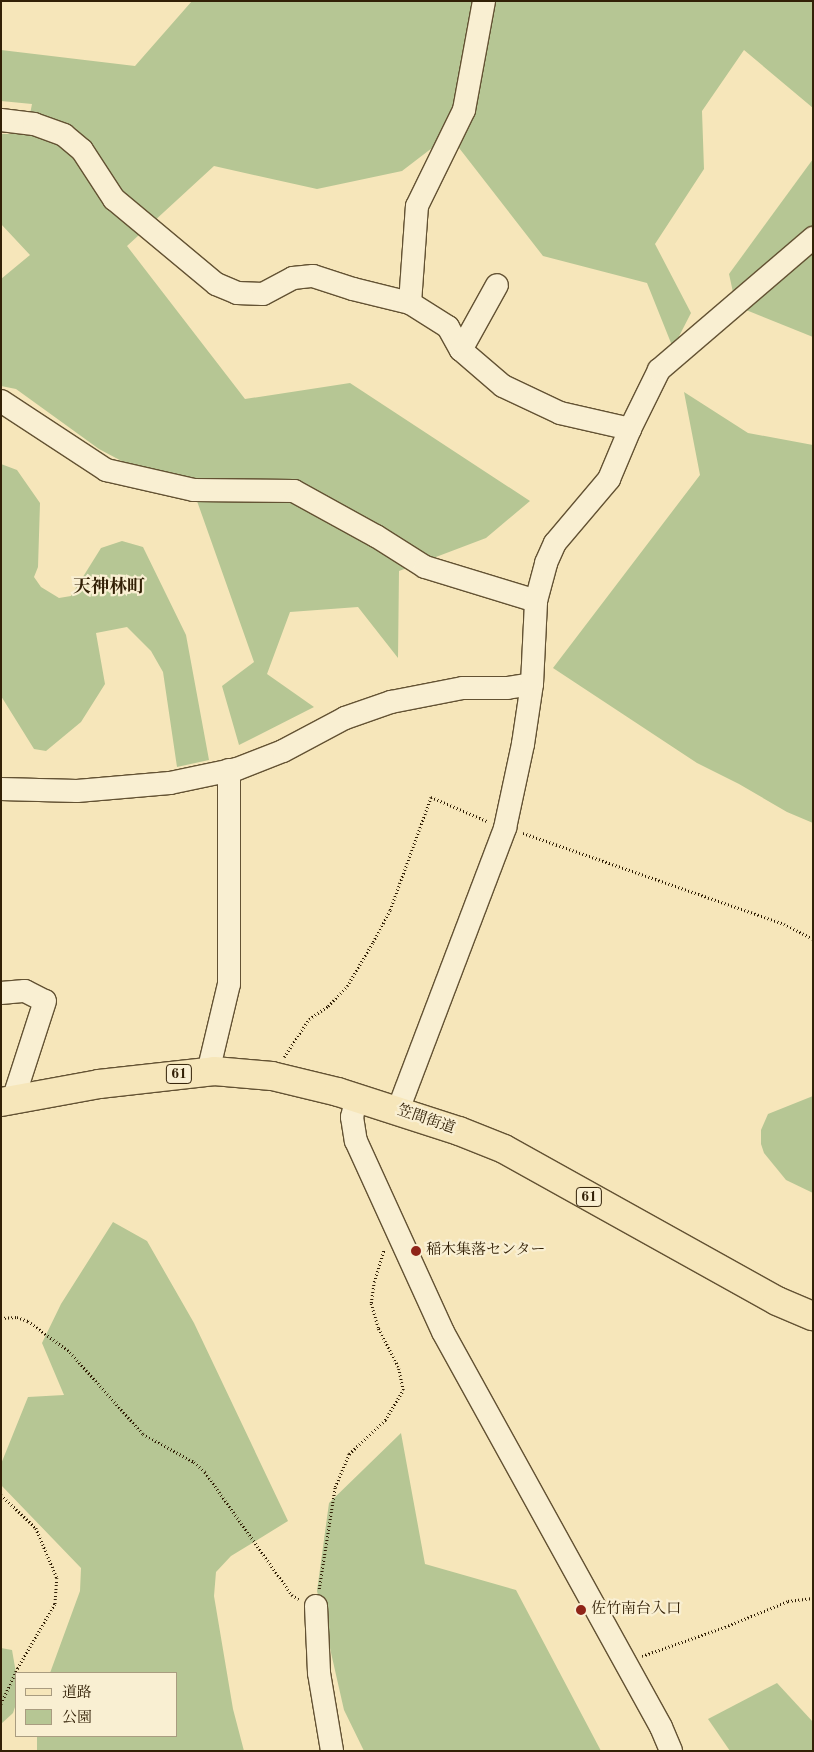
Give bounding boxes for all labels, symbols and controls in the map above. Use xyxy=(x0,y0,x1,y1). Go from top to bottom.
district label: 天神林町 xyxy=(73,576,145,598)
road number: 61 xyxy=(165,1062,193,1086)
street label: 笠間街道 xyxy=(395,1102,457,1138)
road number: 61 xyxy=(575,1186,603,1208)
place label: 稲木集落センター xyxy=(426,1242,546,1260)
marker: 稲木集落センター xyxy=(410,1245,422,1257)
place label: 佐竹南台入口 xyxy=(591,1601,681,1619)
marker: 佐竹南台入口 xyxy=(575,1604,587,1616)
legend xyxy=(15,1672,178,1737)
text: 道路 xyxy=(62,1686,92,1701)
text: 公園 xyxy=(62,1711,92,1726)

